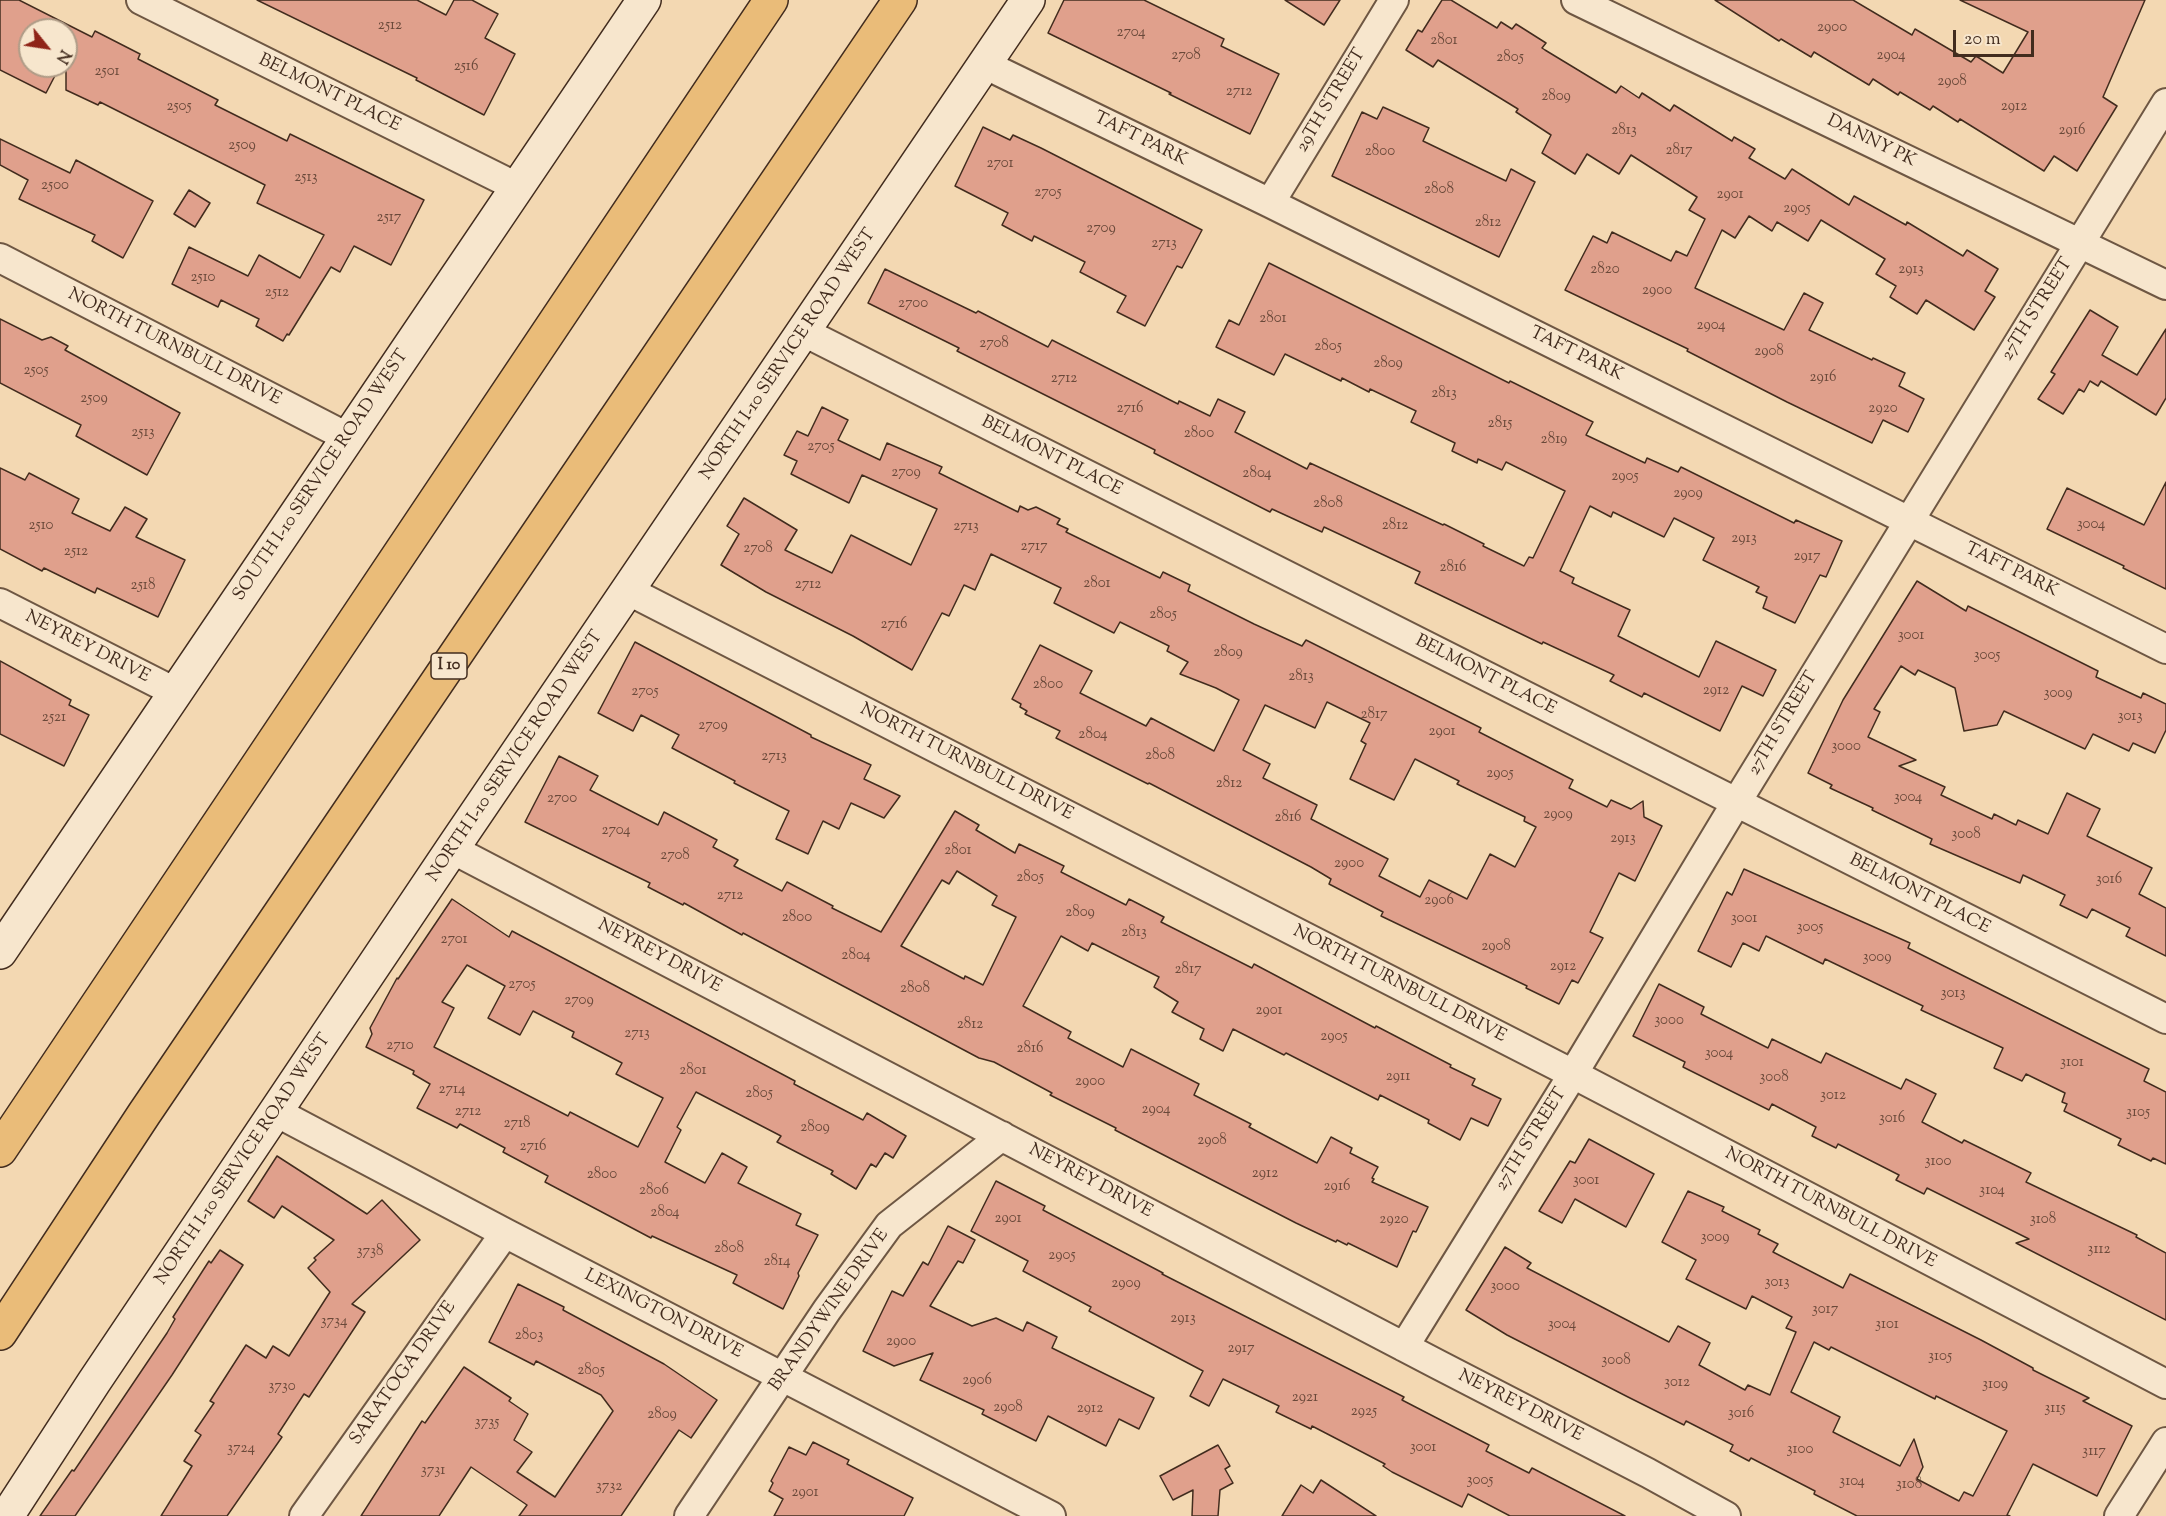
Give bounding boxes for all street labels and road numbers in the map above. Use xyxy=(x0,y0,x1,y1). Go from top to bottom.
street label: 29TH STREET xyxy=(1293,45,1371,157)
street label: BELMONT PLACE xyxy=(254,50,404,138)
street label: TAFT PARK xyxy=(1090,108,1190,172)
street label: DANNY PK xyxy=(1823,111,1919,173)
street label: NORTH I-10 SERVICE ROAD WEST xyxy=(697,225,881,485)
street label: 27TH STREET xyxy=(1998,255,2078,365)
street label: NORTH TURNBULL DRIVE xyxy=(64,285,284,411)
street label: TAFT PARK xyxy=(1526,323,1626,387)
street label: SOUTH I-10 SERVICE ROAD WEST xyxy=(230,346,414,606)
street label: BELMONT PLACE xyxy=(977,412,1125,502)
street label: TAFT PARK xyxy=(1961,539,2061,603)
street label: NEYREY DRIVE xyxy=(21,607,153,689)
street label: NORTH I-10 SERVICE ROAD WEST xyxy=(424,627,608,887)
street label: BELMONT PLACE xyxy=(1411,631,1559,721)
road number: I 10 xyxy=(431,653,467,679)
street label: 27TH STREET xyxy=(1745,668,1823,780)
street label: NORTH TURNBULL DRIVE xyxy=(856,700,1076,826)
street label: BELMONT PLACE xyxy=(1845,850,1993,940)
street label: NEYREY DRIVE xyxy=(593,915,725,999)
street label: NORTH TURNBULL DRIVE xyxy=(1289,922,1509,1048)
street label: NORTH I-10 SERVICE ROAD WEST xyxy=(152,1030,336,1290)
street label: 27TH STREET xyxy=(1492,1085,1572,1195)
street label: NEYREY DRIVE xyxy=(1024,1140,1156,1224)
street label: NORTH TURNBULL DRIVE xyxy=(1721,1144,1939,1274)
street label: BRANDYWINE DRIVE xyxy=(766,1226,894,1396)
street label: LEXINGTON DRIVE xyxy=(580,1266,746,1364)
street label: SARATOGA DRIVE xyxy=(346,1298,462,1450)
street label: NEYREY DRIVE xyxy=(1454,1366,1586,1448)

